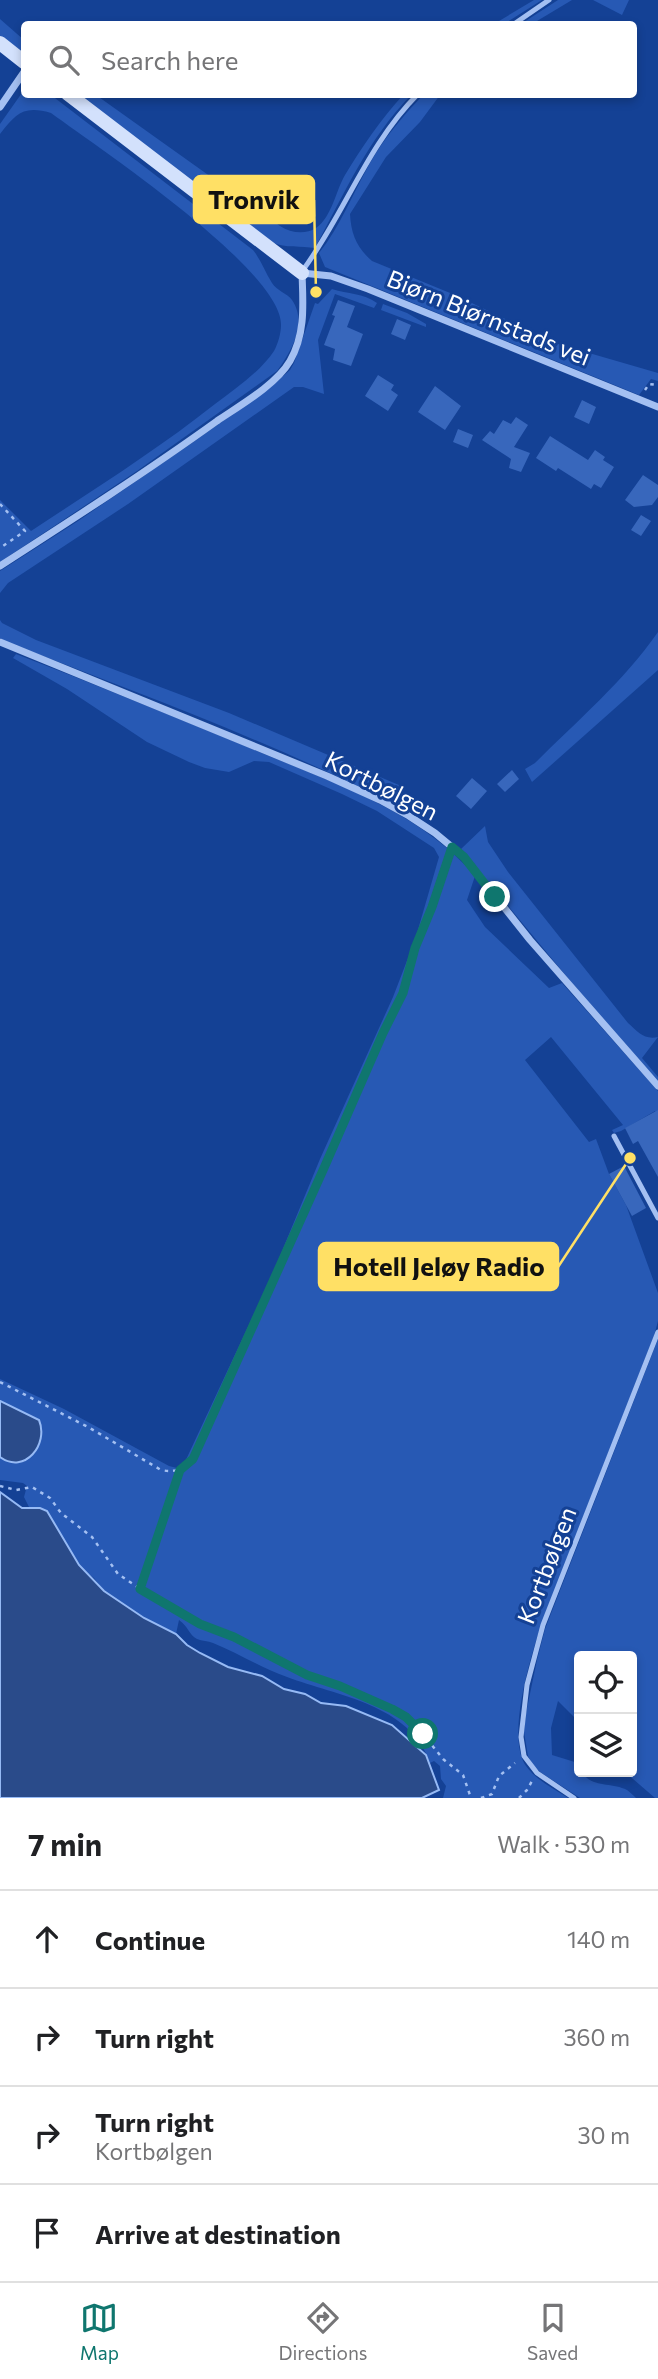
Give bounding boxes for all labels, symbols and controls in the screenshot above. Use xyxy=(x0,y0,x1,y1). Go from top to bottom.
search box xyxy=(21,21,637,98)
icon: search xyxy=(45,41,83,79)
text: Search here xyxy=(101,44,239,75)
callout: Tronvik xyxy=(194,176,314,223)
text: Tronvik xyxy=(208,183,300,214)
street label: Biørn Biørnstads vei xyxy=(383,263,595,371)
street label: Kortbølgen xyxy=(321,744,443,826)
route end xyxy=(479,881,510,912)
callout: Hotell Jeløy Radio xyxy=(319,1243,558,1290)
text: Hotell Jeløy Radio xyxy=(333,1250,545,1281)
street label: Kortbølgen xyxy=(510,1502,582,1628)
map controls xyxy=(574,1651,637,1777)
button: locate xyxy=(574,1651,637,1714)
button: layers xyxy=(574,1714,637,1777)
route start xyxy=(407,1718,438,1749)
text: 7 min xyxy=(28,1825,102,1862)
text: Walk · 530 m xyxy=(497,1830,630,1858)
icon: ahead xyxy=(28,1920,66,1958)
text: Continue xyxy=(95,1924,205,1955)
text: 140 m xyxy=(567,1925,630,1953)
icon: right xyxy=(28,2018,66,2056)
text: Turn right xyxy=(95,2022,214,2053)
text: 360 m xyxy=(563,2023,630,2051)
text: Turn right xyxy=(95,2106,214,2137)
icon: right xyxy=(28,2116,66,2154)
text: 30 m xyxy=(577,2121,630,2149)
text: Kortbølgen xyxy=(95,2137,213,2165)
icon: arrive xyxy=(28,2214,66,2252)
text: Arrive at destination xyxy=(95,2218,341,2249)
tab: Map xyxy=(80,2299,119,2364)
tab: Directions xyxy=(278,2299,368,2364)
tab: Saved xyxy=(527,2299,578,2364)

